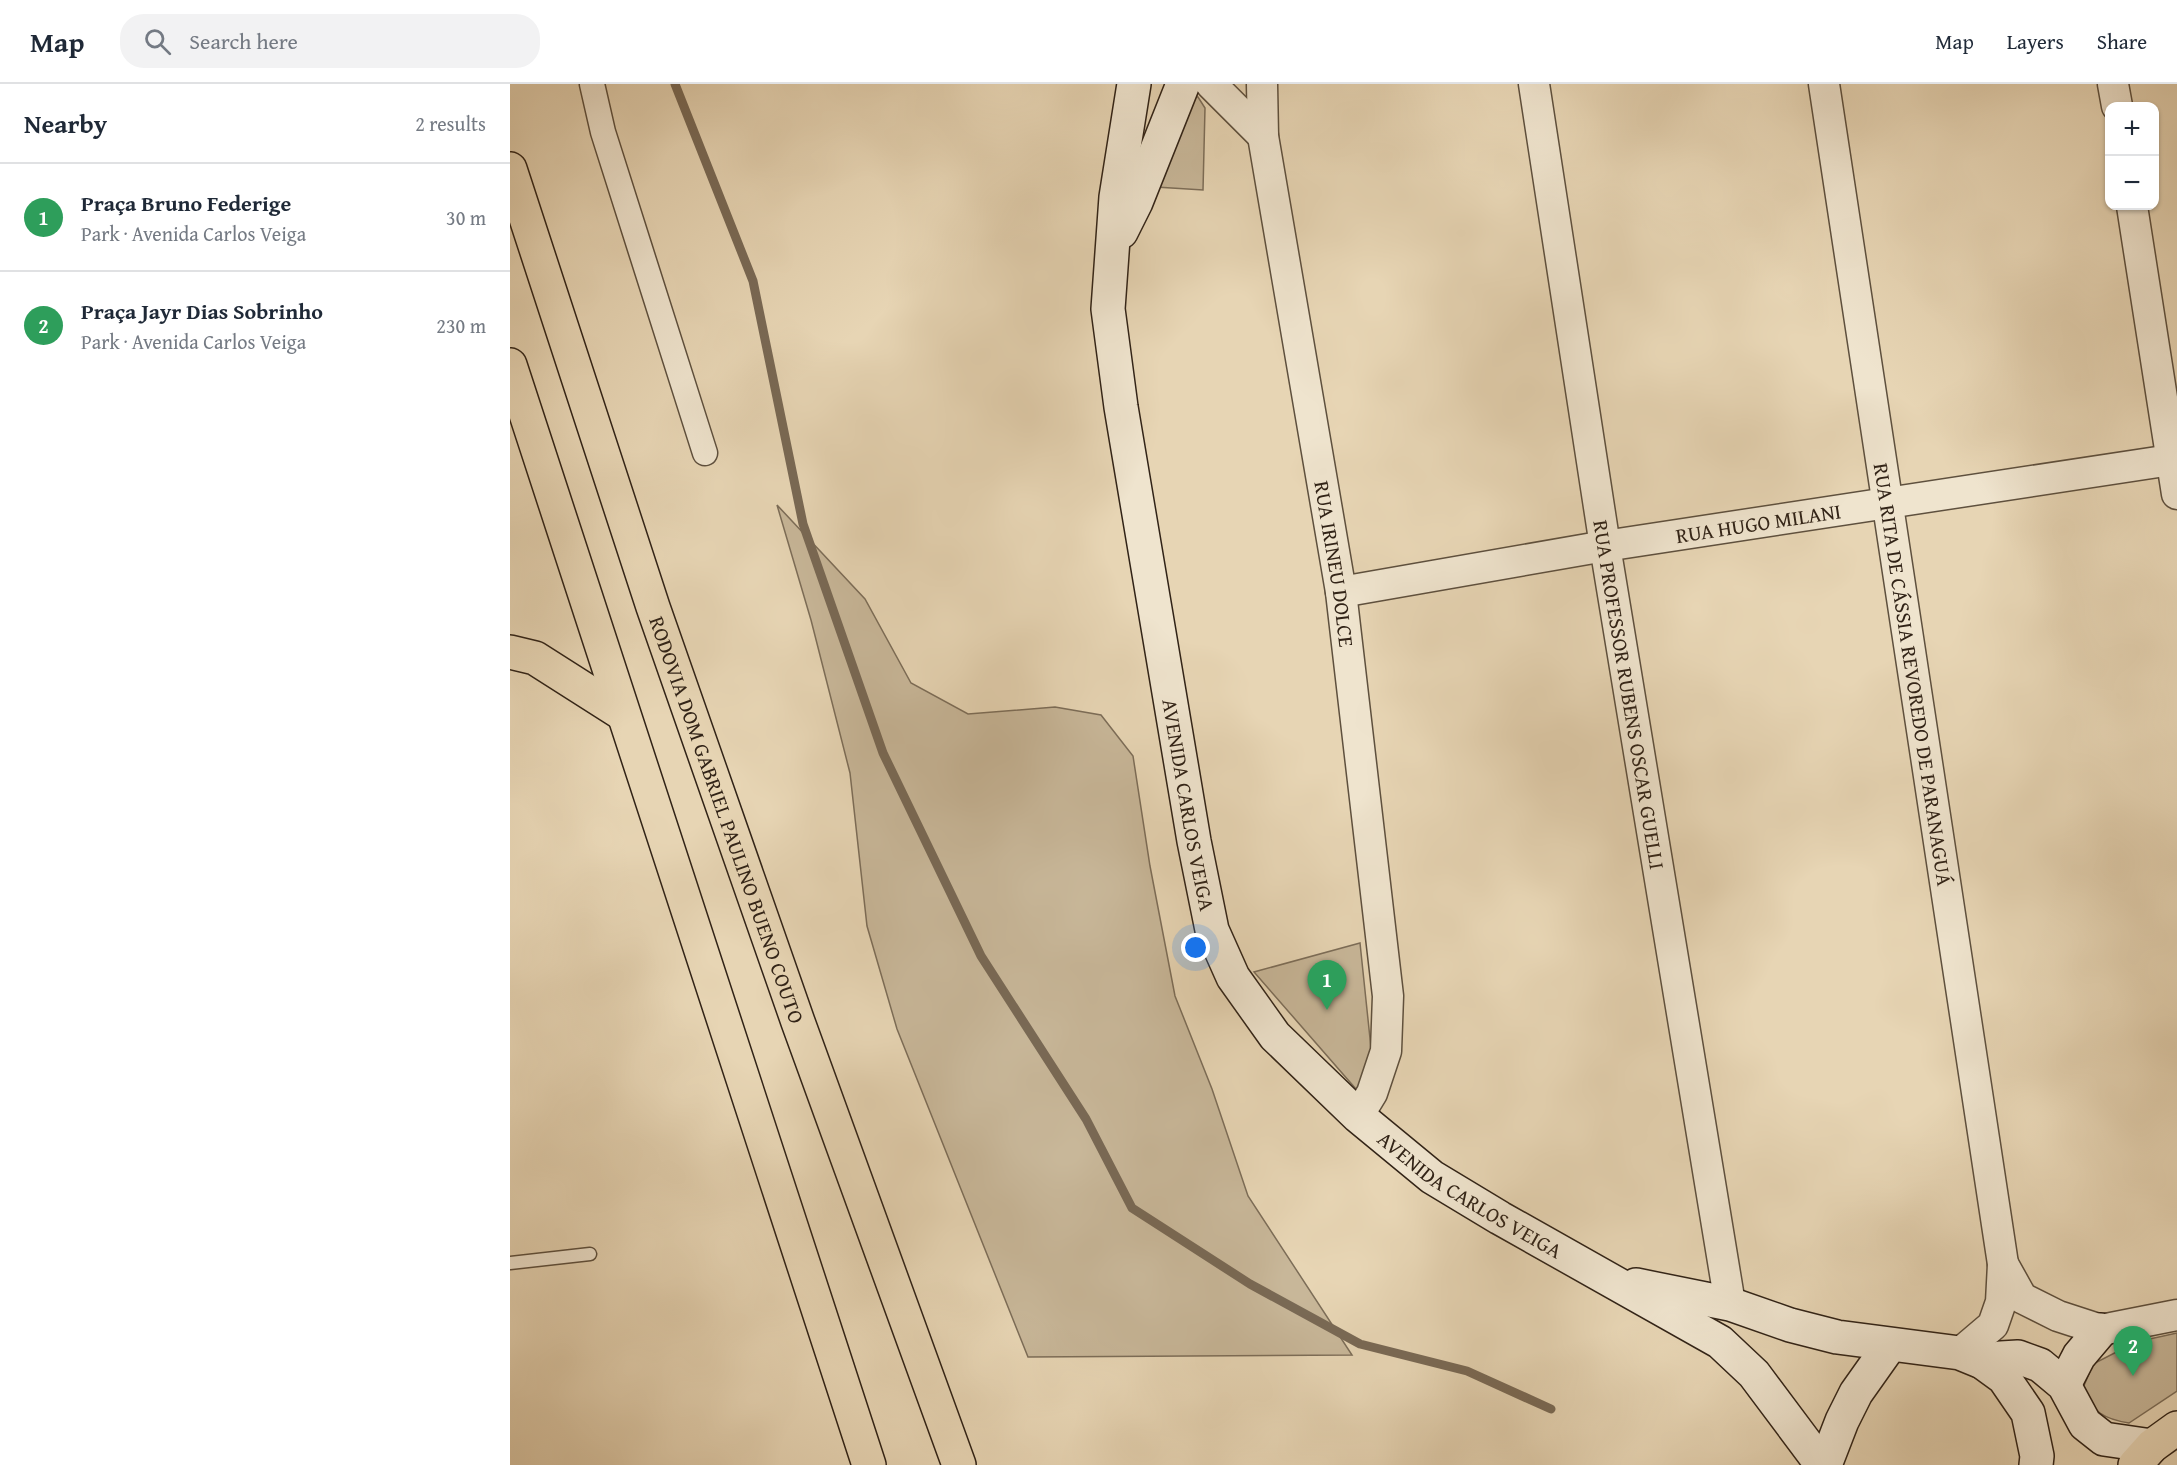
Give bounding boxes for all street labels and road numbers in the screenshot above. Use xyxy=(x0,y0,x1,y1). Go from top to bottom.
street label: RUA RITA DE CÁSSIA REVOREDO DE PARANAGUÁ xyxy=(1866,461,1961,888)
street label: RUA IRINEU DOLCE xyxy=(1307,478,1363,649)
street label: RUA HUGO MILANI xyxy=(1674,495,1843,551)
street label: RUA PROFESSOR RUBENS OSCAR GUELLI xyxy=(1586,518,1674,872)
street label: RODOVIA DOM GABRIEL PAULINO BUENO COUTO xyxy=(642,612,813,1028)
street label: AVENIDA CARLOS VEIGA xyxy=(1155,696,1223,914)
street label: AVENIDA CARLOS VEIGA xyxy=(1371,1123,1568,1266)

